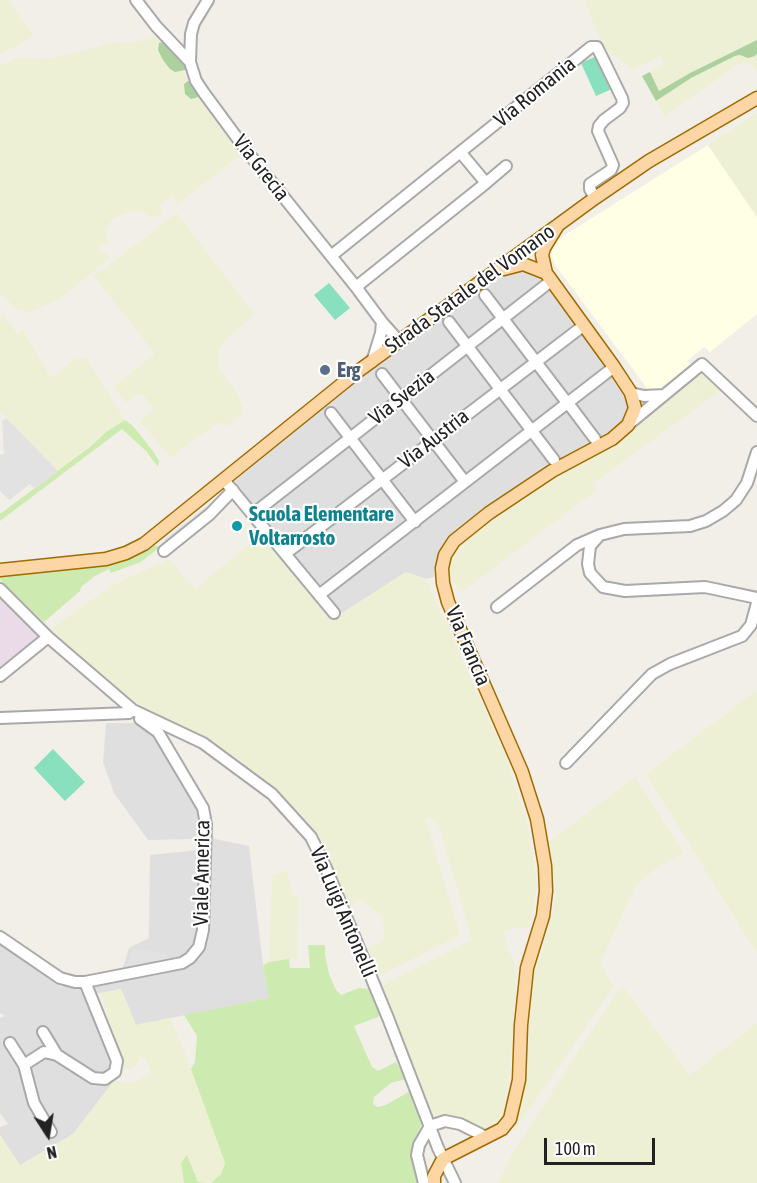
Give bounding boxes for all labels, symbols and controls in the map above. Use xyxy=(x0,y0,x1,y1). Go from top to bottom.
street label: Via Romania xyxy=(489,51,581,133)
street label: Via Grecia xyxy=(227,130,295,206)
street label: Strada Statale del Vomano xyxy=(380,219,560,359)
place label: Erg xyxy=(337,357,361,383)
marker: Erg xyxy=(318,363,332,377)
street label: Via Svezia xyxy=(364,364,440,430)
street label: Via Austria xyxy=(394,404,474,474)
place label: Scuola Elementare Voltarrosto xyxy=(249,501,394,551)
marker: Scuola Elementare Voltarrosto xyxy=(230,519,244,533)
street label: Via Francia xyxy=(440,602,496,690)
street label: Viale America xyxy=(188,820,216,926)
street label: Via Luigi Antonelli xyxy=(304,843,382,981)
north arrow xyxy=(18,1105,78,1165)
scale bar xyxy=(547,1126,658,1164)
text: 100 m xyxy=(555,1138,596,1159)
text: N xyxy=(45,1143,58,1162)

